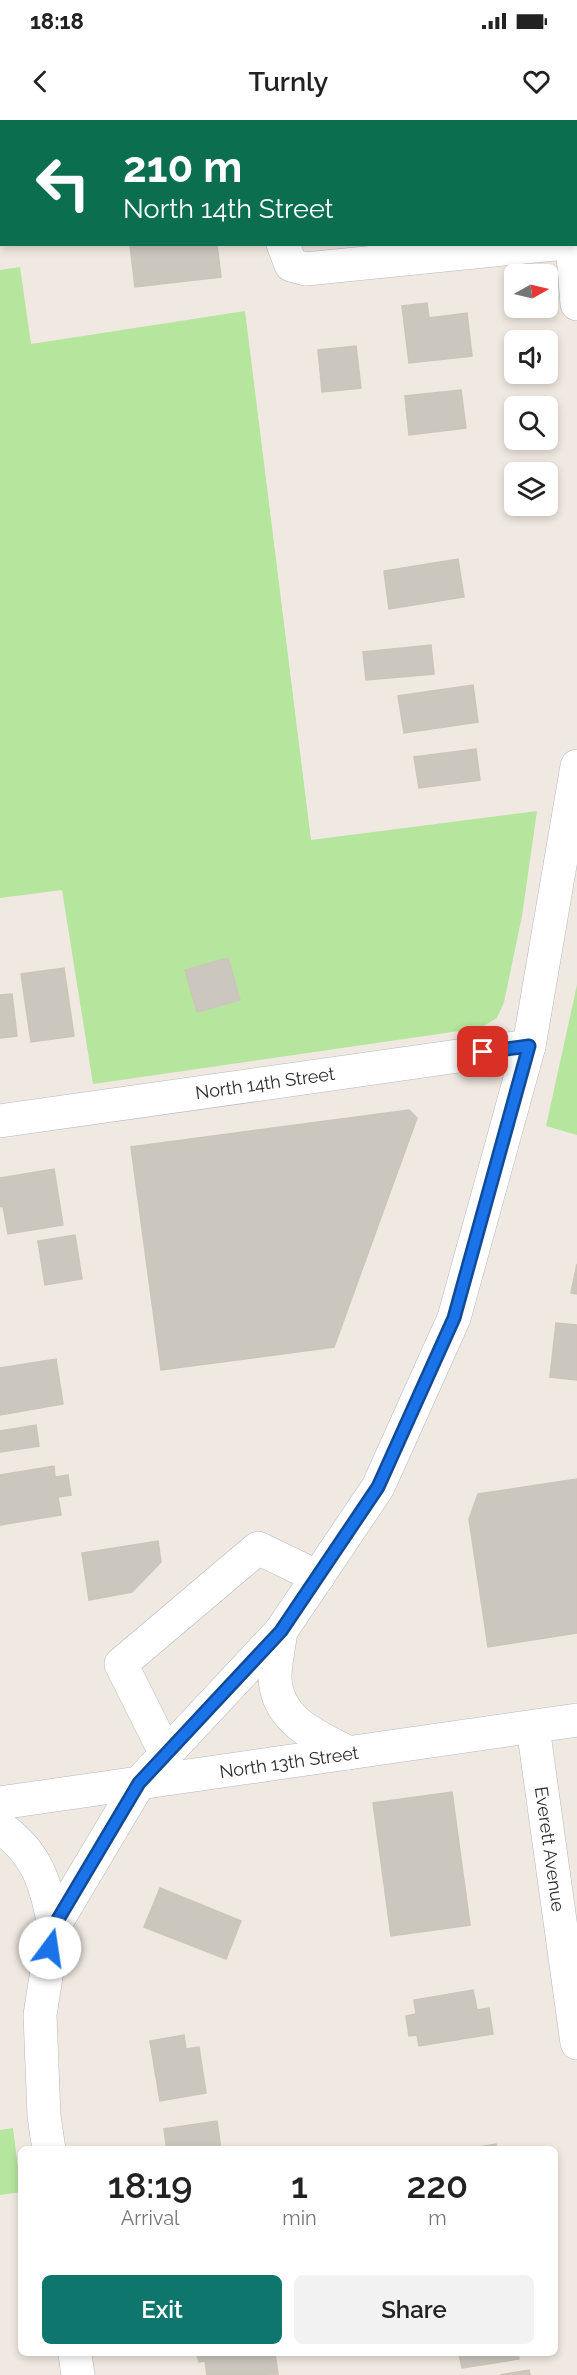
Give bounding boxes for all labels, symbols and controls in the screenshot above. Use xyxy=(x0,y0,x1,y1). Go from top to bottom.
text: 18:18 xyxy=(30,8,84,34)
icon: back xyxy=(24,65,57,98)
icon: heart xyxy=(520,65,553,98)
text: Turnly xyxy=(249,66,328,97)
text: 210 m xyxy=(123,143,242,192)
icon: left xyxy=(24,144,102,222)
text: North 14th Street xyxy=(123,193,334,224)
north arrow xyxy=(504,264,558,318)
map controls xyxy=(504,264,558,516)
button: sound xyxy=(504,330,558,384)
button: search xyxy=(504,396,558,450)
button: layers xyxy=(504,462,558,516)
pin xyxy=(457,1026,508,1077)
icon: arrive xyxy=(466,1035,499,1068)
street label: North 14th Street xyxy=(194,1063,336,1103)
street label: North 13th Street xyxy=(218,1742,360,1782)
street label: Everett Avenue xyxy=(531,1785,569,1913)
position arrow xyxy=(18,1916,82,1980)
text: 18:19 xyxy=(108,2164,193,2206)
text: 1 xyxy=(291,2164,308,2206)
text: 220 xyxy=(407,2164,468,2206)
text: Arrival xyxy=(121,2206,180,2230)
text: min xyxy=(282,2206,317,2230)
text: m xyxy=(428,2206,447,2230)
button: Exit xyxy=(42,2275,282,2344)
button: Share xyxy=(294,2275,534,2344)

